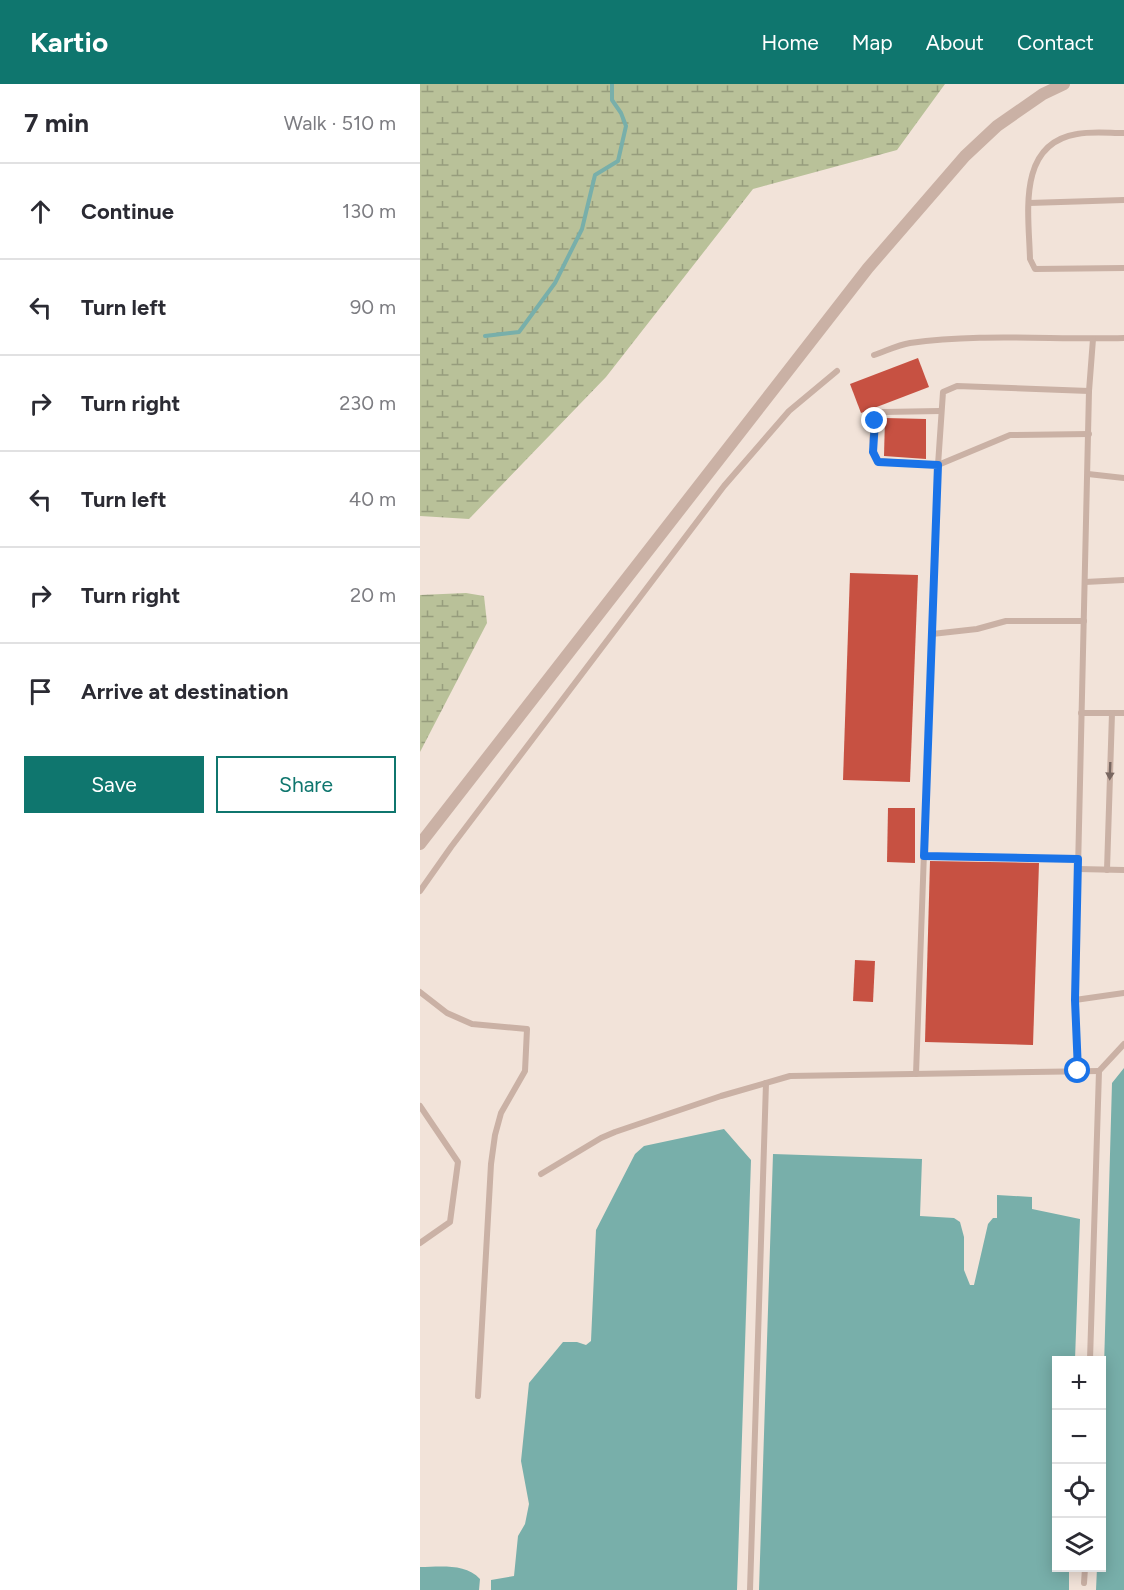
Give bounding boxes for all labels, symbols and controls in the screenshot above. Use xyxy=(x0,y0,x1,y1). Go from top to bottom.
text: Kartio xyxy=(30,25,108,59)
text: Home xyxy=(762,30,819,55)
text: Map xyxy=(852,30,893,55)
text: About xyxy=(926,30,984,55)
text: Contact xyxy=(1017,30,1094,55)
text: 7 min xyxy=(24,107,89,139)
text: Walk · 510 m xyxy=(284,111,396,135)
icon: ahead xyxy=(24,195,57,228)
text: Continue xyxy=(81,198,174,225)
text: 130 m xyxy=(342,199,396,223)
icon: left xyxy=(24,291,57,324)
text: Turn left xyxy=(81,294,167,321)
text: 90 m xyxy=(350,295,396,319)
icon: right xyxy=(24,387,57,420)
text: Turn right xyxy=(81,390,180,417)
text: 230 m xyxy=(339,391,396,415)
route end xyxy=(861,407,887,433)
icon: left xyxy=(24,483,57,516)
text: Turn left xyxy=(81,486,167,513)
text: 40 m xyxy=(349,487,396,511)
icon: right xyxy=(24,579,57,612)
text: Turn right xyxy=(81,582,180,609)
text: 20 m xyxy=(350,583,396,607)
icon: arrive xyxy=(24,675,57,708)
text: Arrive at destination xyxy=(81,678,289,705)
button: Save xyxy=(24,756,204,813)
button: Share xyxy=(216,756,396,813)
one-way arrow xyxy=(1105,762,1115,781)
route start xyxy=(1064,1057,1090,1083)
map controls xyxy=(1052,1356,1106,1572)
button: + xyxy=(1052,1356,1106,1410)
button: − xyxy=(1052,1410,1106,1464)
button: locate xyxy=(1052,1464,1106,1518)
button: layers xyxy=(1052,1518,1106,1572)

